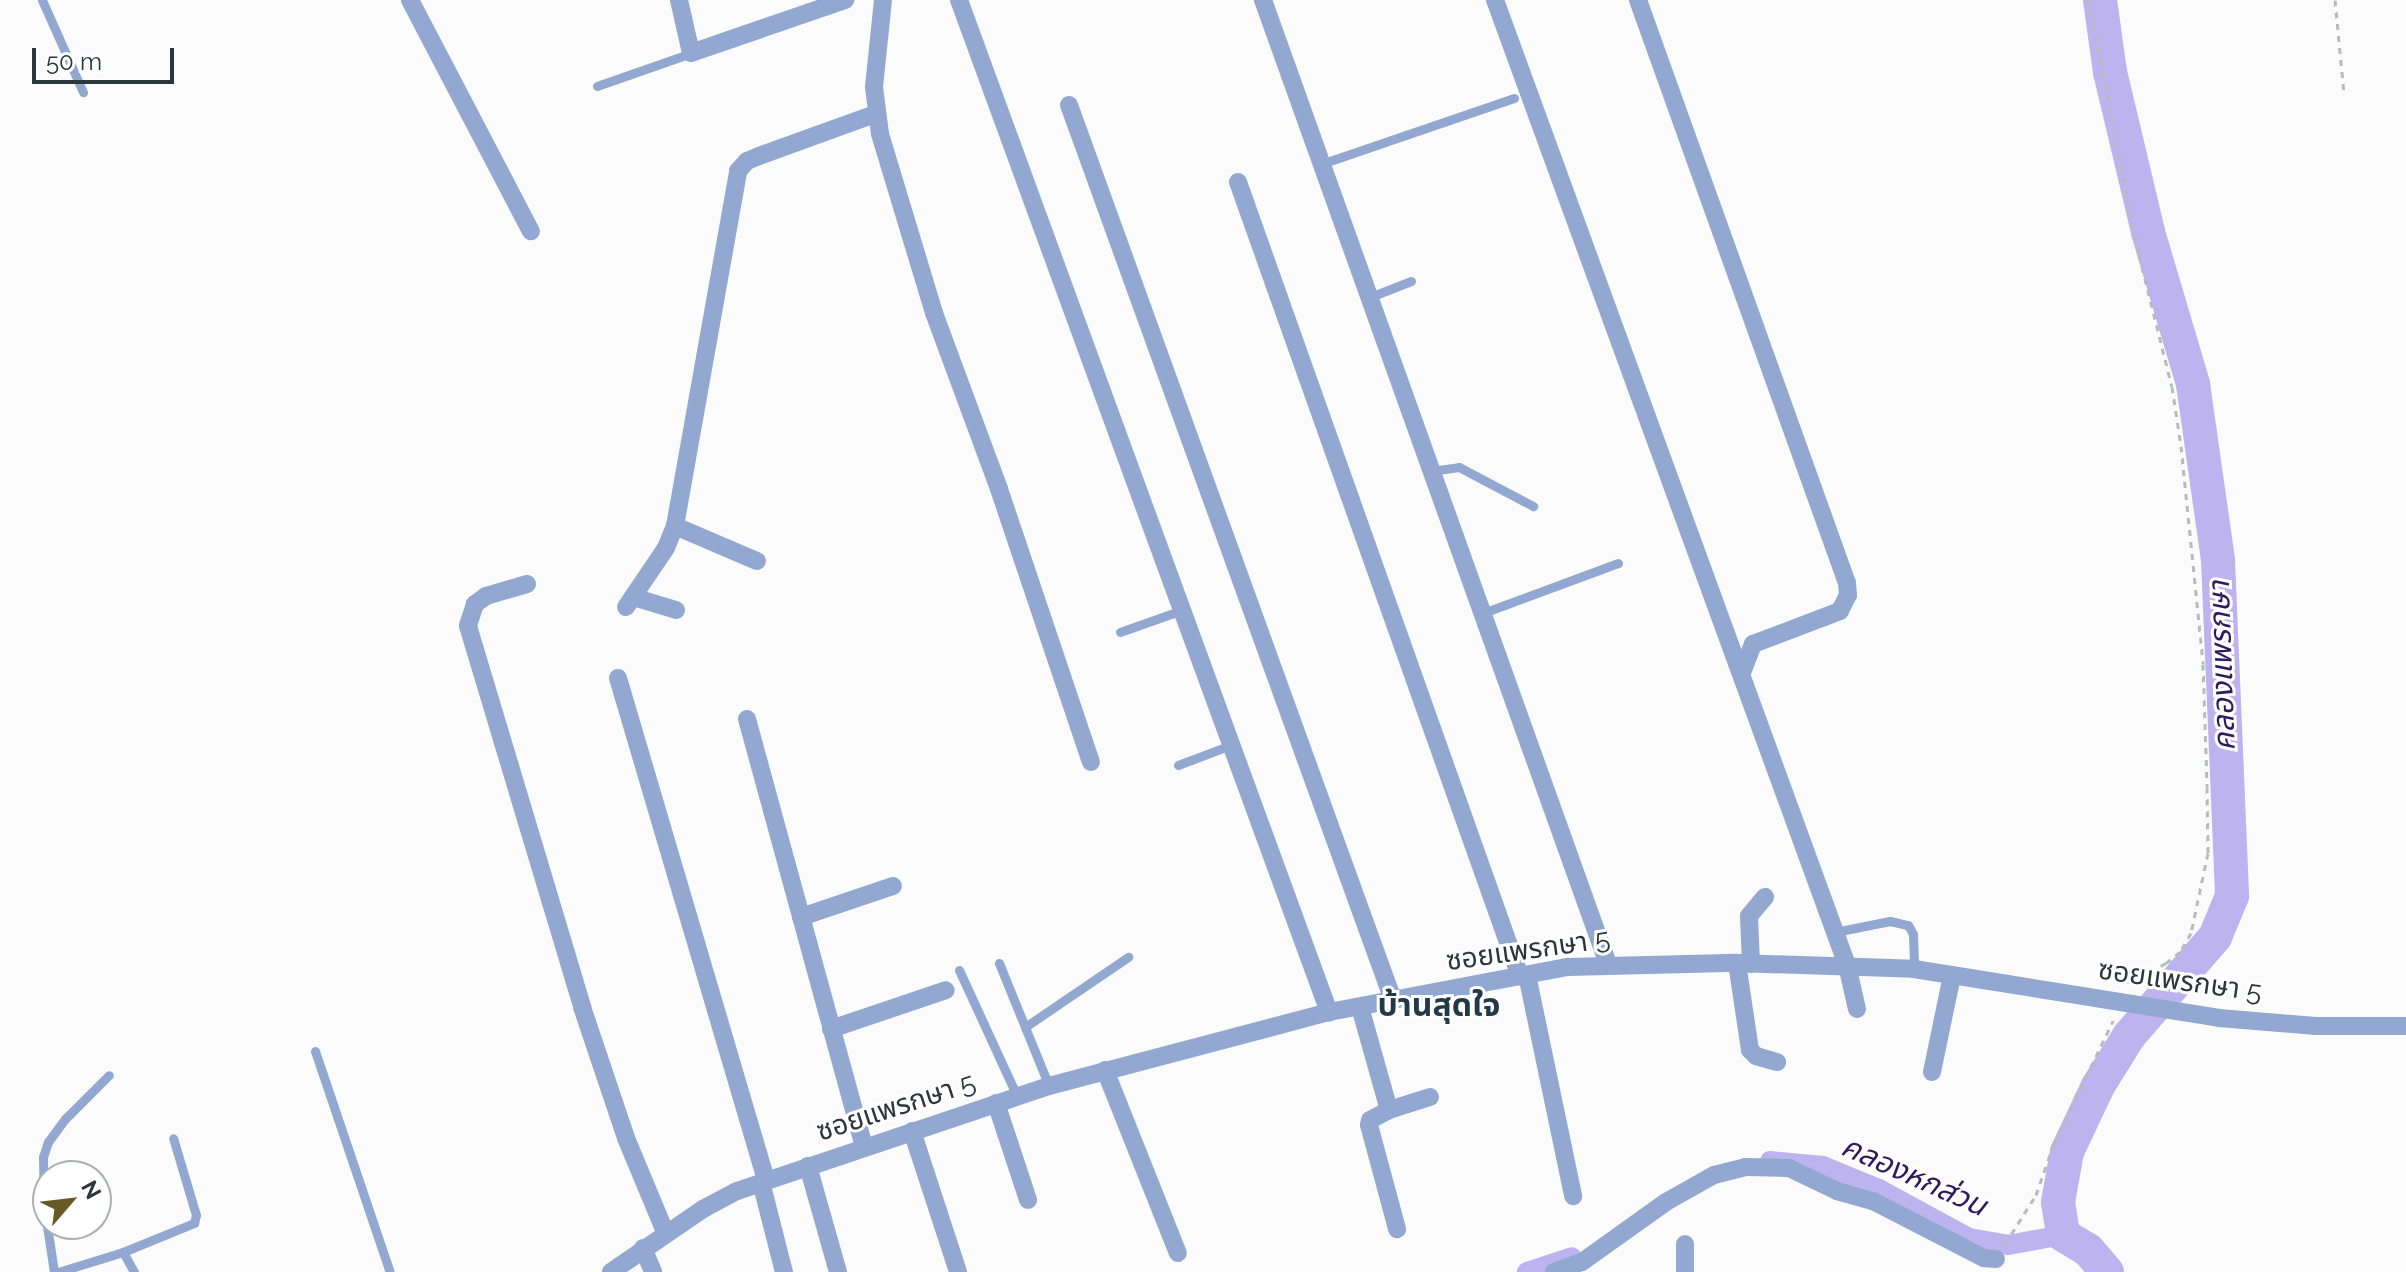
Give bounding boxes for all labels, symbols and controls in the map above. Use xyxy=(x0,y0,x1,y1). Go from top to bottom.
scale bar xyxy=(36,32,178,82)
text: 50 m xyxy=(46,47,102,76)
water label: คลองแพรกษา xyxy=(2201,580,2243,752)
street label: ซอยแพรกษา 5 xyxy=(1444,922,1612,978)
street label: ซอยแพรกษา 5 xyxy=(2096,953,2264,1009)
district label: บ้านสุดใจ xyxy=(1378,986,1500,1024)
street label: ซอยแพรกษา 5 xyxy=(812,1065,980,1149)
water label: คลองหกส่วน xyxy=(1836,1128,1992,1224)
north arrow xyxy=(32,1160,112,1240)
text: N xyxy=(76,1176,107,1203)

